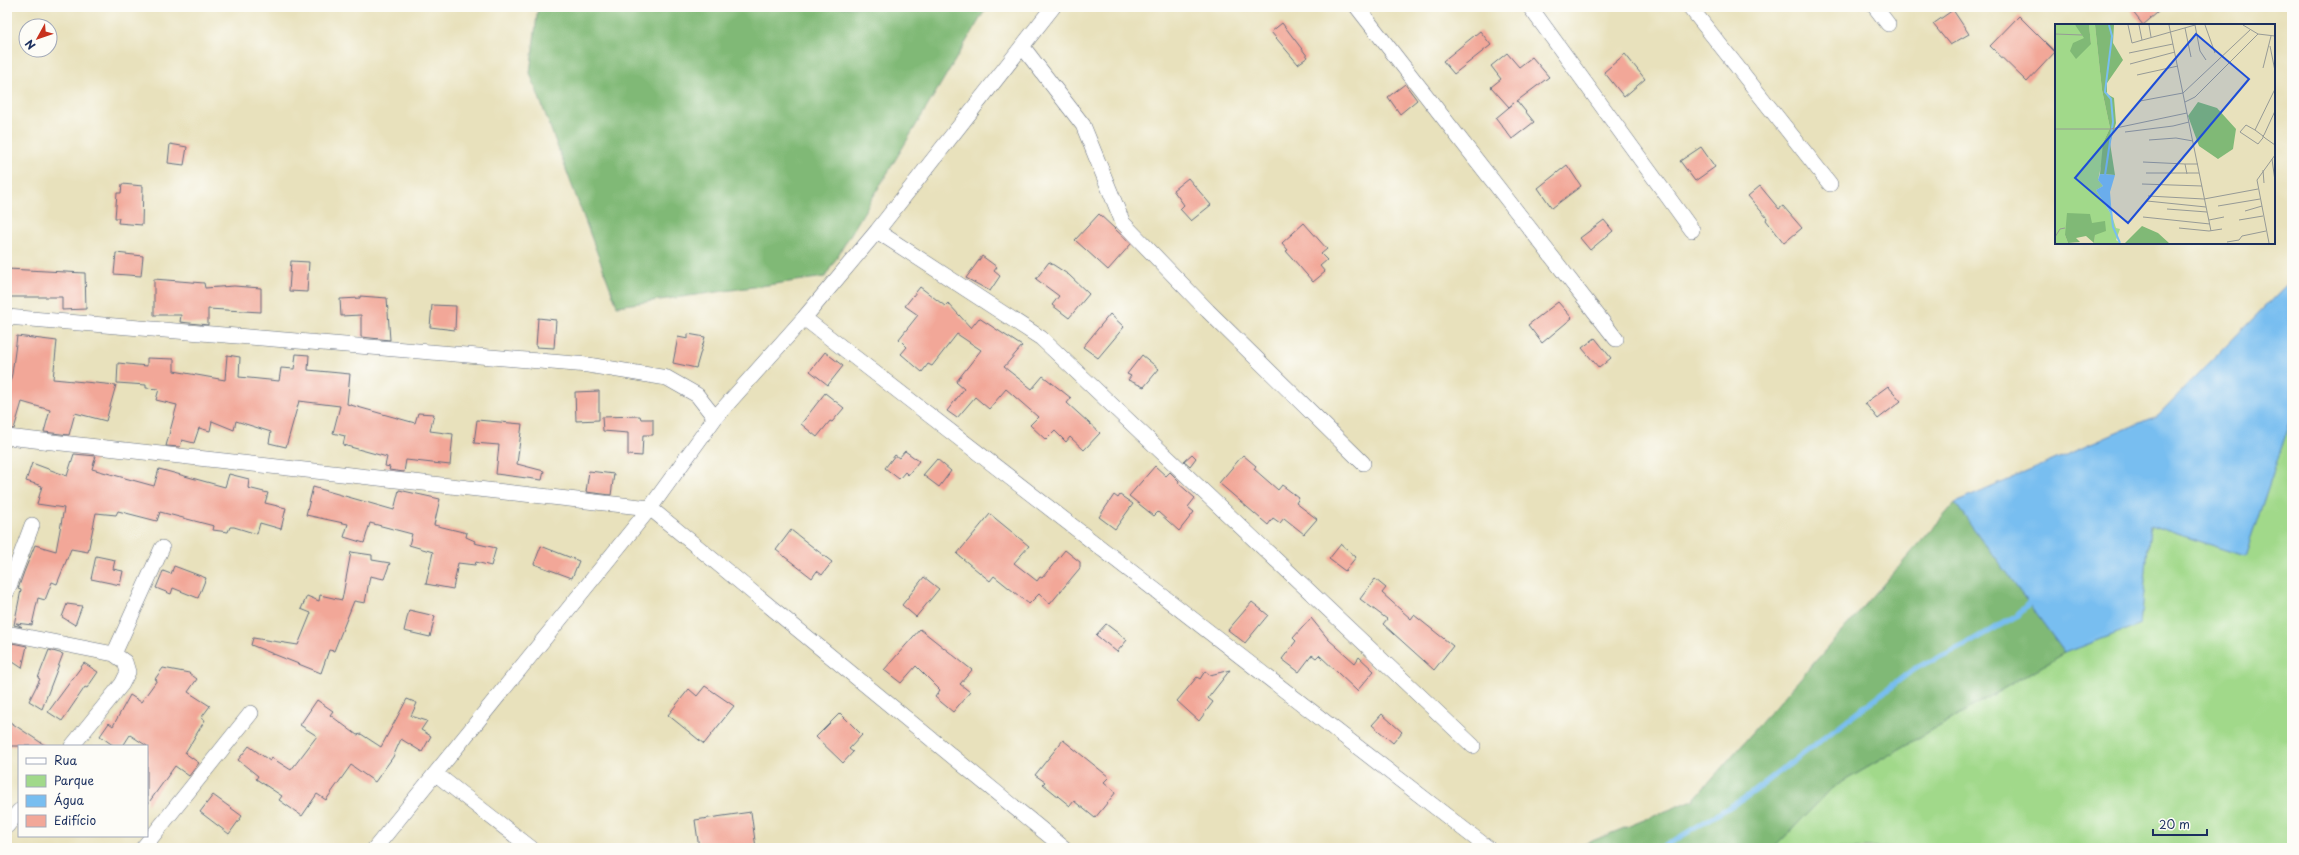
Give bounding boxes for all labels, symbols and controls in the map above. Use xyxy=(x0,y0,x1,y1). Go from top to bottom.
north arrow xyxy=(18,18,58,58)
inset map xyxy=(2055,24,2275,244)
text: N xyxy=(20,36,39,54)
legend xyxy=(18,745,148,837)
text: Rua xyxy=(54,751,78,769)
text: Parque xyxy=(54,771,94,789)
text: Água xyxy=(54,791,85,809)
text: Edifício xyxy=(54,811,96,829)
scale bar xyxy=(2153,811,2207,837)
text: 20 m xyxy=(2159,815,2190,833)

